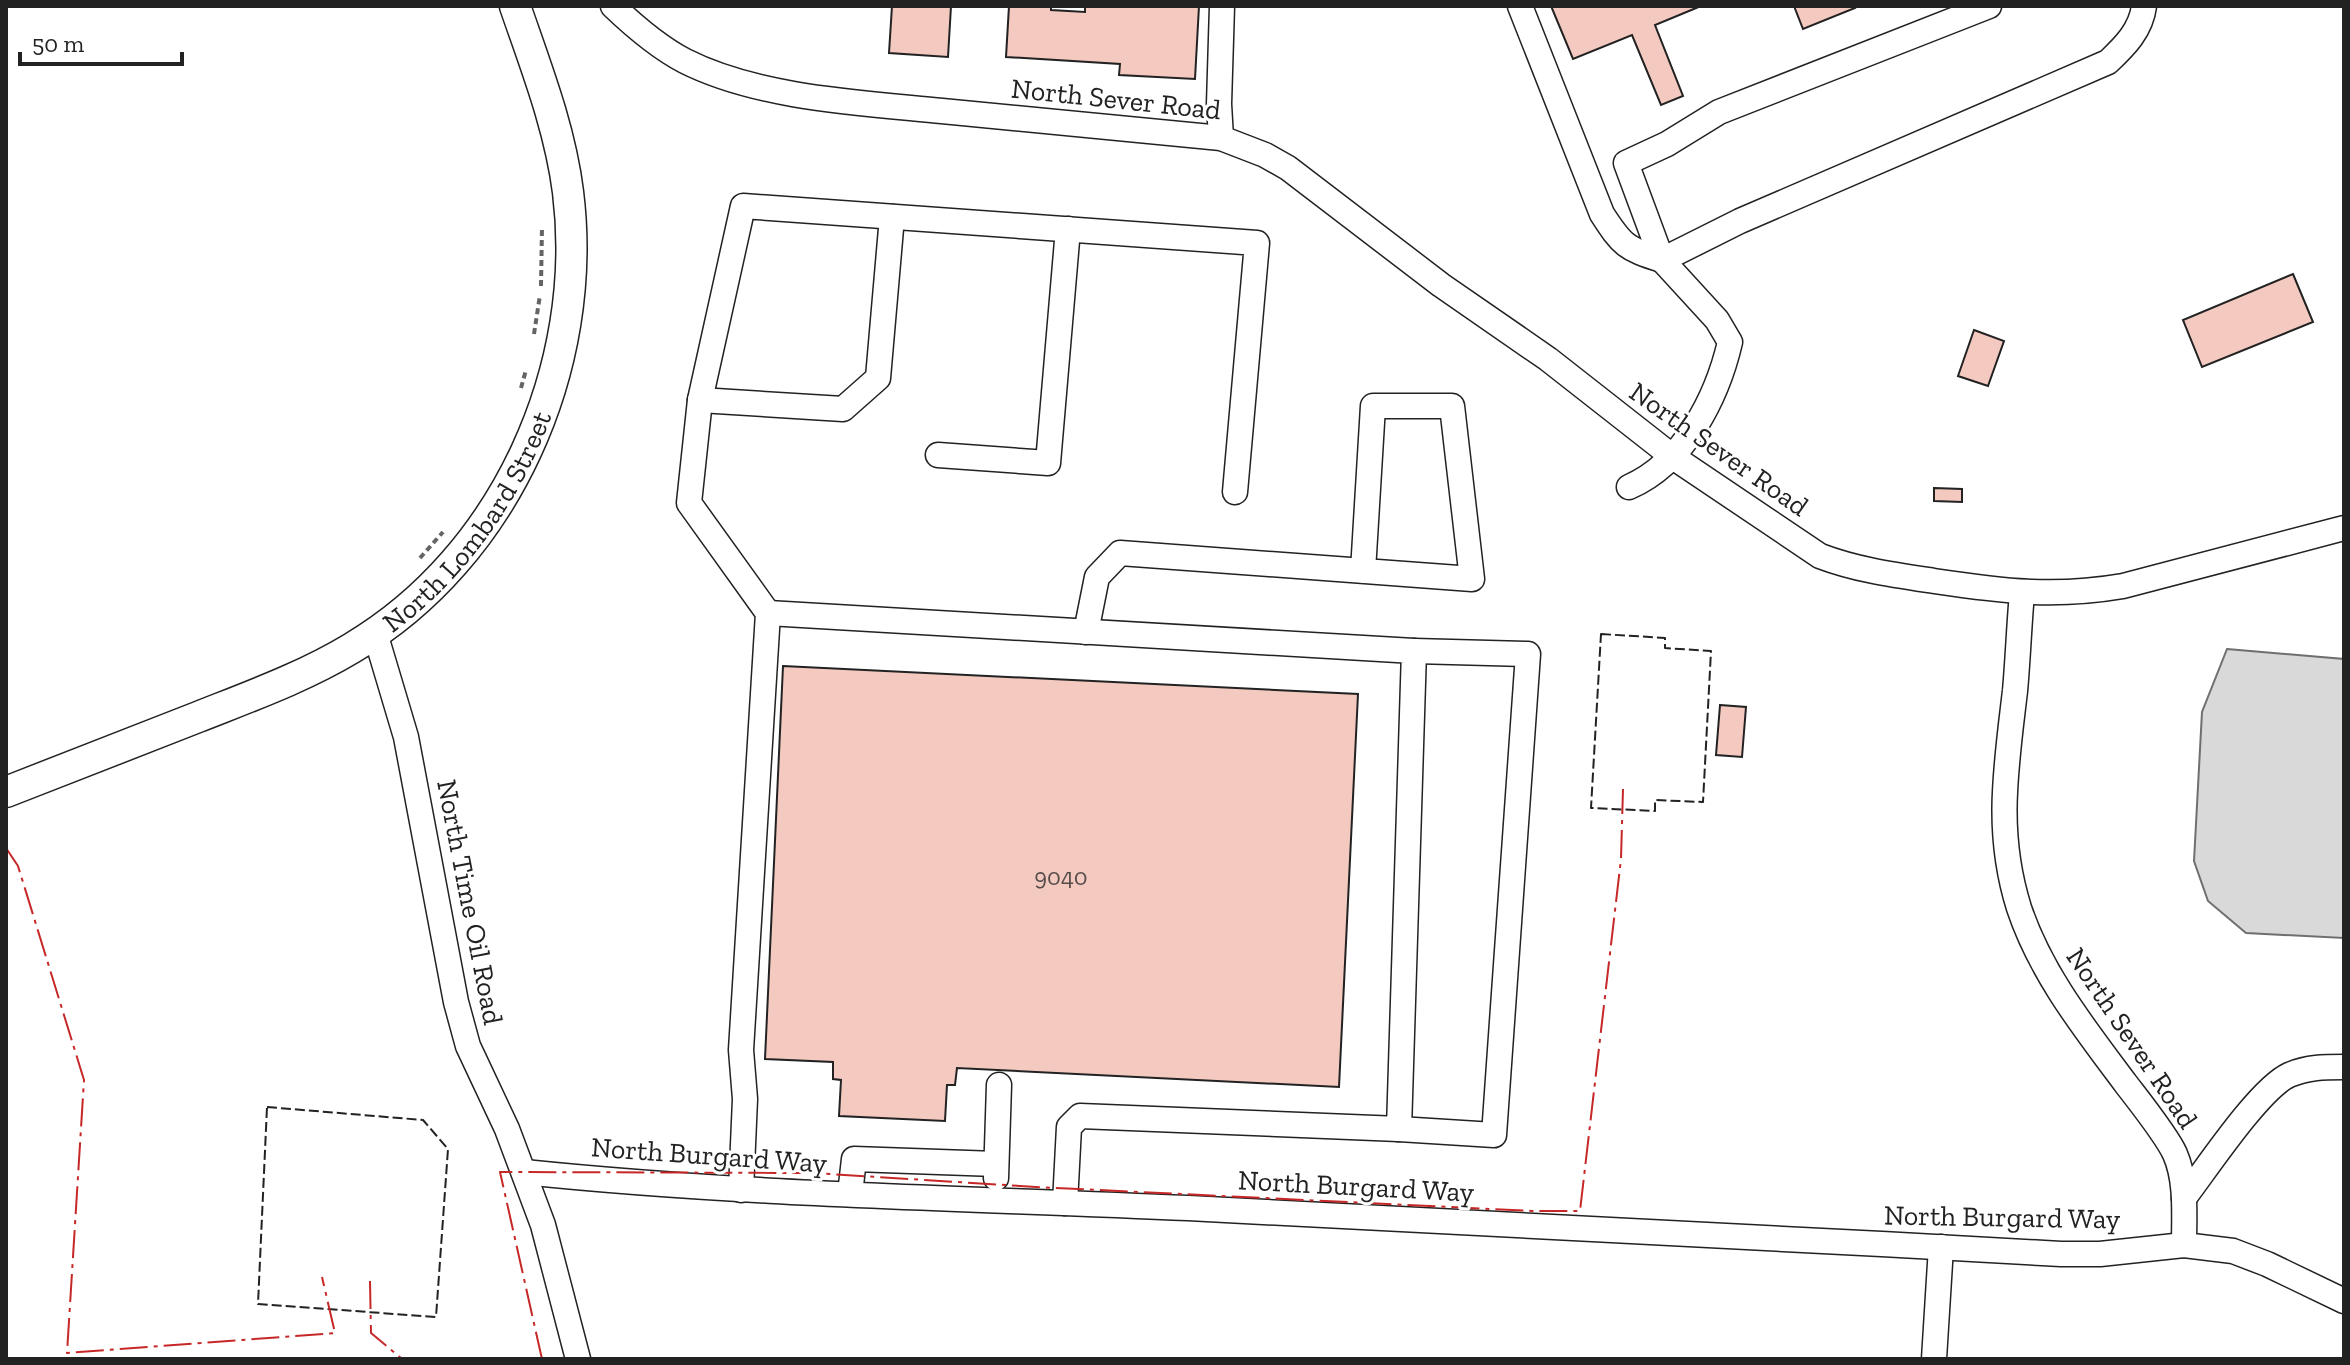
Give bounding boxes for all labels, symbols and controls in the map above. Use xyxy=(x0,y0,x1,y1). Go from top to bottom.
scale bar xyxy=(20,16,182,66)
text: 50 m xyxy=(32,29,85,58)
street label: North Sever Road xyxy=(1010,72,1222,126)
street label: North Sever Road xyxy=(1623,375,1815,523)
street label: North Lombard Street xyxy=(376,406,558,639)
street label: North Time Oil Road xyxy=(430,777,510,1027)
house number: 9040 xyxy=(1034,862,1088,891)
street label: North Sever Road xyxy=(2059,941,2205,1135)
street label: North Burgard Way xyxy=(590,1130,829,1180)
street label: North Burgard Way xyxy=(1237,1163,1476,1209)
street label: North Burgard Way xyxy=(1884,1198,2121,1236)

